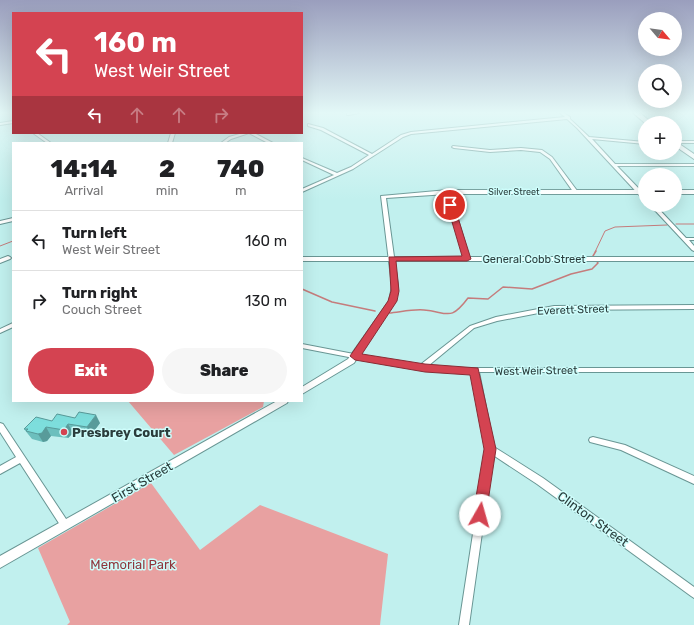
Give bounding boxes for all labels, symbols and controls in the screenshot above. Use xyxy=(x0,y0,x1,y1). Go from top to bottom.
north arrow xyxy=(638,12,682,56)
map controls xyxy=(638,12,682,212)
text: 160 m xyxy=(94,26,177,59)
icon: left xyxy=(28,28,80,80)
text: West Weir Street xyxy=(94,60,230,82)
button: search xyxy=(638,64,682,108)
icon: left xyxy=(84,104,106,126)
icon: ahead xyxy=(126,104,148,126)
icon: ahead xyxy=(168,104,190,126)
icon: right xyxy=(210,104,232,126)
button: + xyxy=(638,116,682,160)
text: 14:14 xyxy=(51,155,117,183)
text: 2 xyxy=(159,155,175,183)
text: 740 xyxy=(217,155,264,183)
button: − xyxy=(638,168,682,212)
text: Arrival xyxy=(64,183,103,198)
text: min xyxy=(156,183,178,198)
text: m xyxy=(235,183,246,198)
street label: Silver Street xyxy=(488,187,540,197)
pin xyxy=(433,188,467,222)
icon: arrive xyxy=(439,194,461,216)
text: Turn left xyxy=(62,224,127,242)
icon: left xyxy=(28,230,50,252)
text: 160 m xyxy=(245,232,287,250)
text: West Weir Street xyxy=(62,242,160,257)
street label: General Cobb Street xyxy=(482,253,586,266)
text: Turn right xyxy=(62,284,137,302)
icon: right xyxy=(28,290,50,312)
text: 130 m xyxy=(245,292,287,310)
text: Couch Street xyxy=(62,302,142,317)
street label: Everett Street xyxy=(537,302,610,318)
button: Exit xyxy=(28,348,154,394)
button: Share xyxy=(162,348,287,394)
street label: West Weir Street xyxy=(494,364,578,378)
place label: Presbrey Court xyxy=(72,425,171,440)
marker: Presbrey Court xyxy=(59,427,69,437)
street label: First Street xyxy=(109,458,175,506)
street label: Clinton Street xyxy=(555,488,631,550)
position arrow xyxy=(459,494,501,536)
park label: Memorial Park xyxy=(90,557,176,572)

